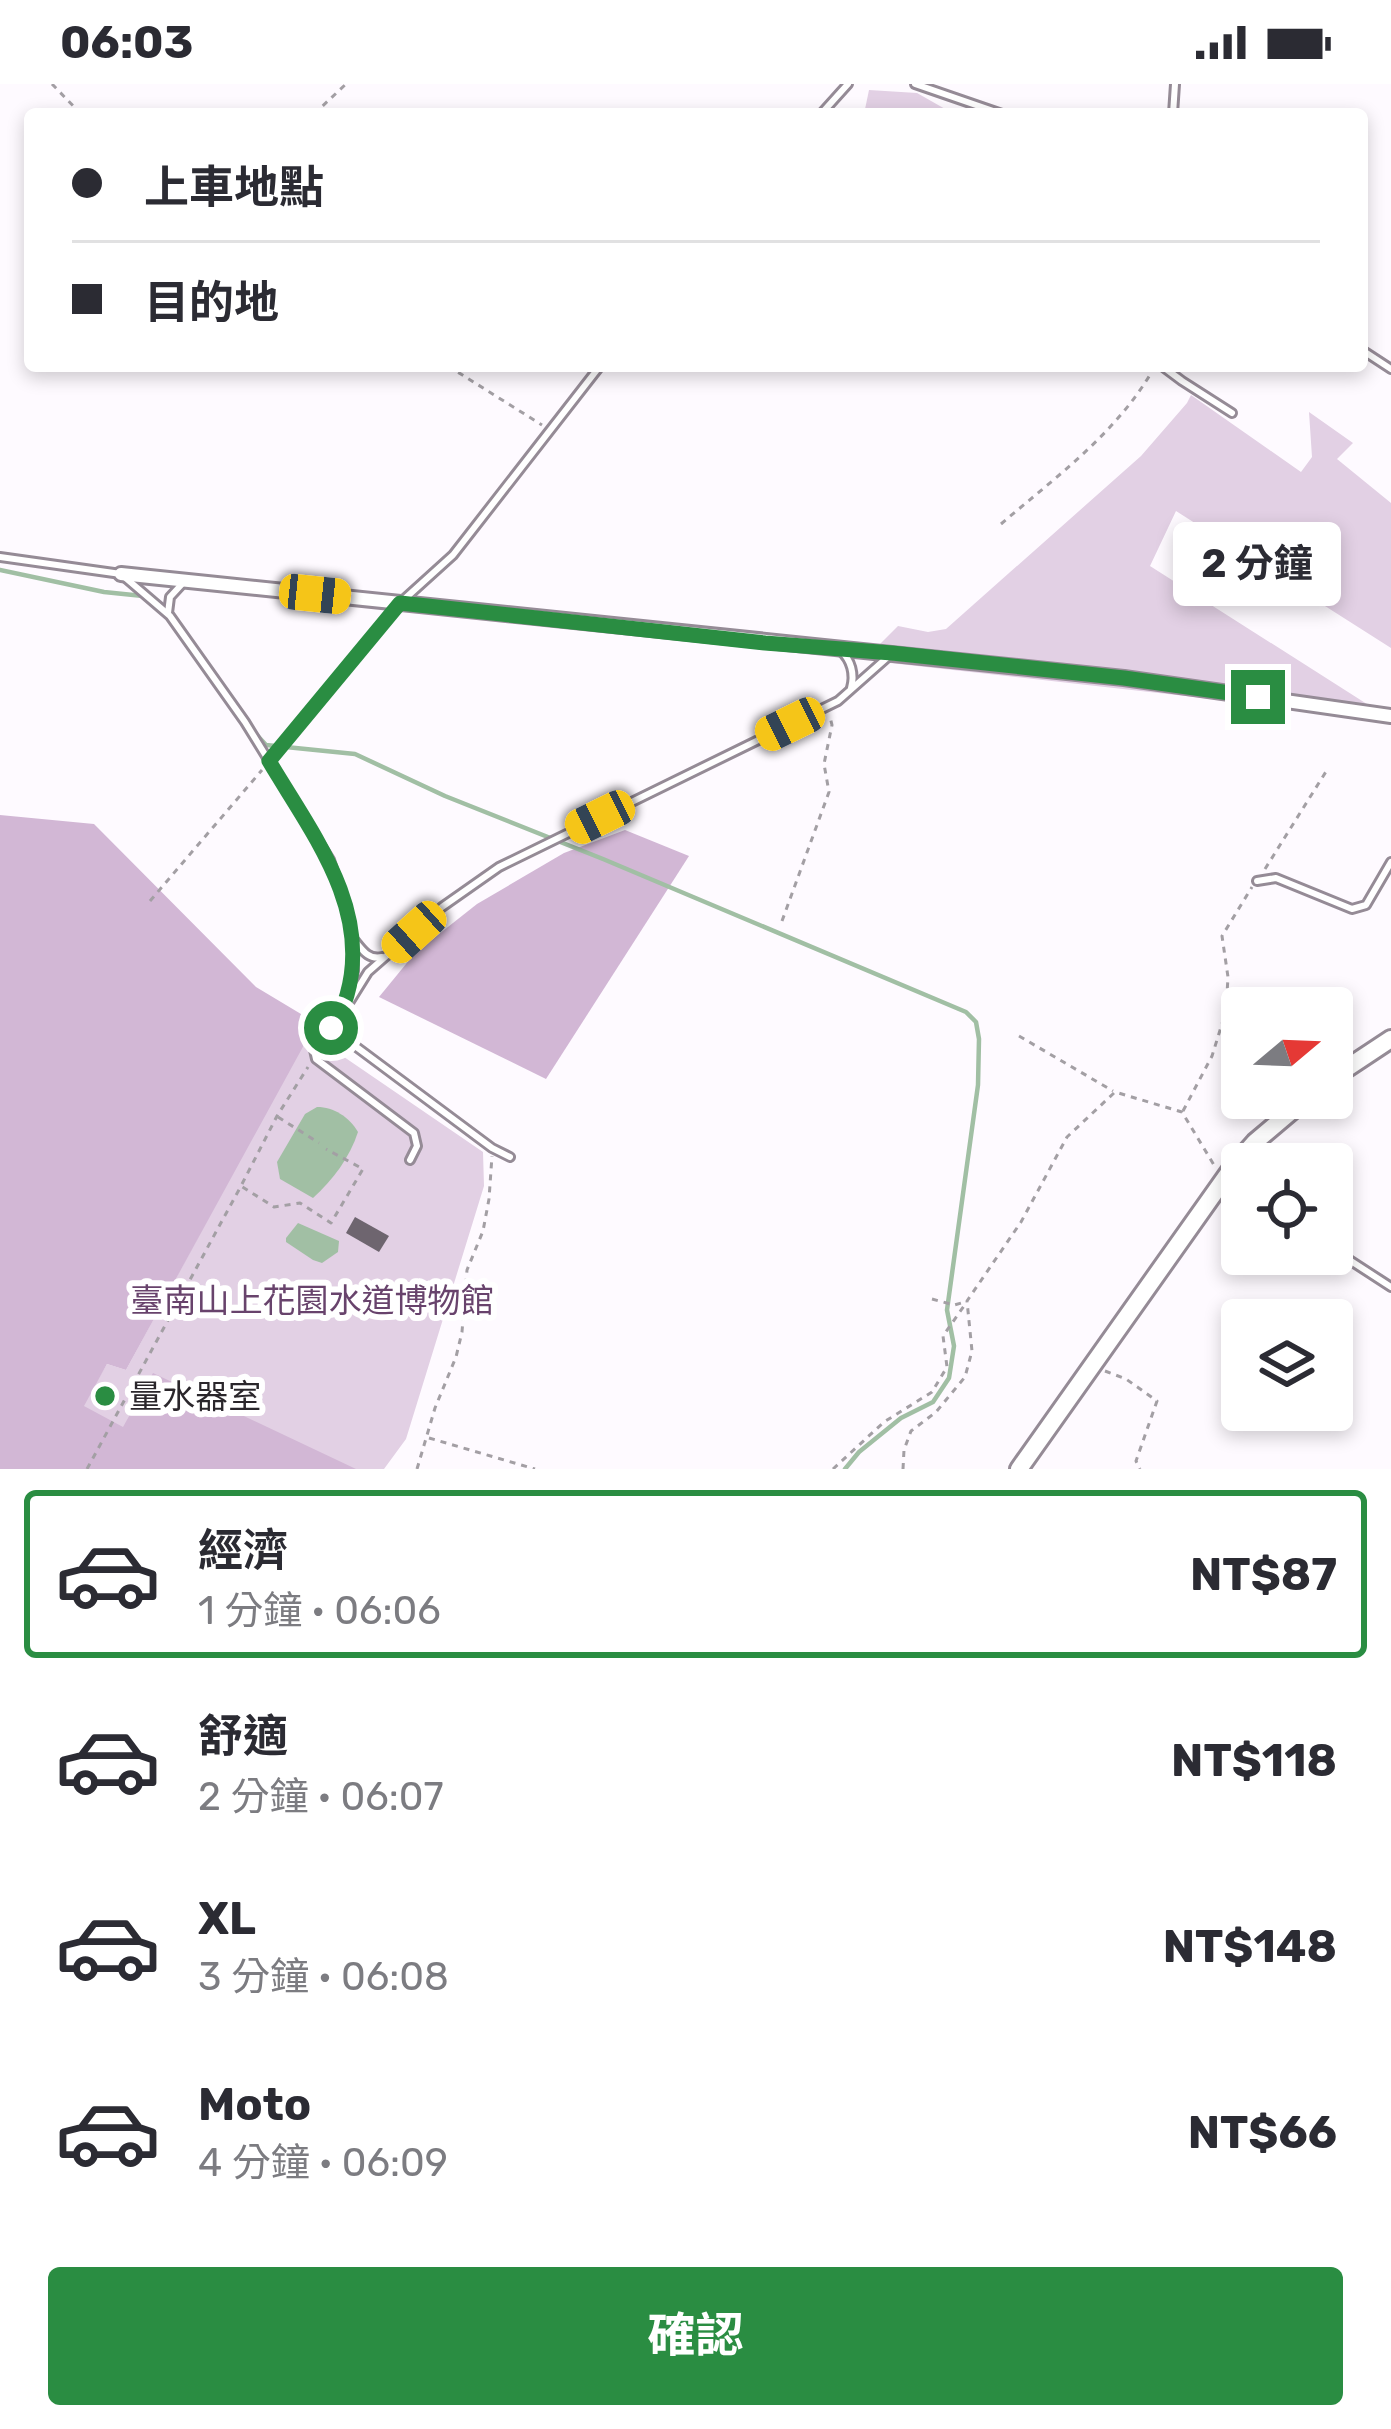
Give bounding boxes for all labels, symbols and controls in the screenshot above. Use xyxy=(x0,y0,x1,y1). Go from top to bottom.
text: 06:03 xyxy=(60,16,193,69)
text: 上車地點 xyxy=(144,161,324,214)
text: 目的地 xyxy=(144,276,279,329)
callout: 2 分鐘 xyxy=(1174,523,1342,607)
text: 2 分鐘 xyxy=(1201,541,1313,587)
car xyxy=(277,572,353,616)
route end xyxy=(1231,670,1285,724)
car xyxy=(750,692,830,756)
car xyxy=(560,785,640,849)
car xyxy=(375,895,453,969)
north arrow xyxy=(1221,987,1353,1119)
map controls xyxy=(1221,987,1353,1431)
route start xyxy=(304,1001,358,1055)
button: locate xyxy=(1221,1143,1353,1275)
park label: 臺南山上花園水道博物館 xyxy=(131,1281,494,1320)
button: layers xyxy=(1221,1299,1353,1431)
place label: 量水器室 xyxy=(129,1377,261,1416)
marker: 量水器室 xyxy=(92,1383,118,1409)
icon: car xyxy=(54,1520,162,1628)
text: 經濟 xyxy=(198,1524,288,1577)
text: NT$87 xyxy=(1190,1548,1337,1601)
text: 1 分鐘 · 06:06 xyxy=(198,1588,441,1634)
icon: car xyxy=(54,1706,162,1814)
text: 舒適 xyxy=(198,1710,288,1763)
text: NT$118 xyxy=(1171,1734,1337,1787)
text: 2 分鐘 · 06:07 xyxy=(198,1774,443,1820)
icon: car xyxy=(54,1892,162,2000)
text: XL xyxy=(198,1892,256,1945)
text: NT$148 xyxy=(1163,1920,1337,1973)
text: 3 分鐘 · 06:08 xyxy=(198,1954,449,2000)
icon: car xyxy=(54,2078,162,2186)
text: Moto xyxy=(198,2078,311,2131)
text: NT$66 xyxy=(1188,2106,1337,2159)
text: 4 分鐘 · 06:09 xyxy=(198,2140,448,2186)
button: 確認 xyxy=(48,2267,1343,2405)

